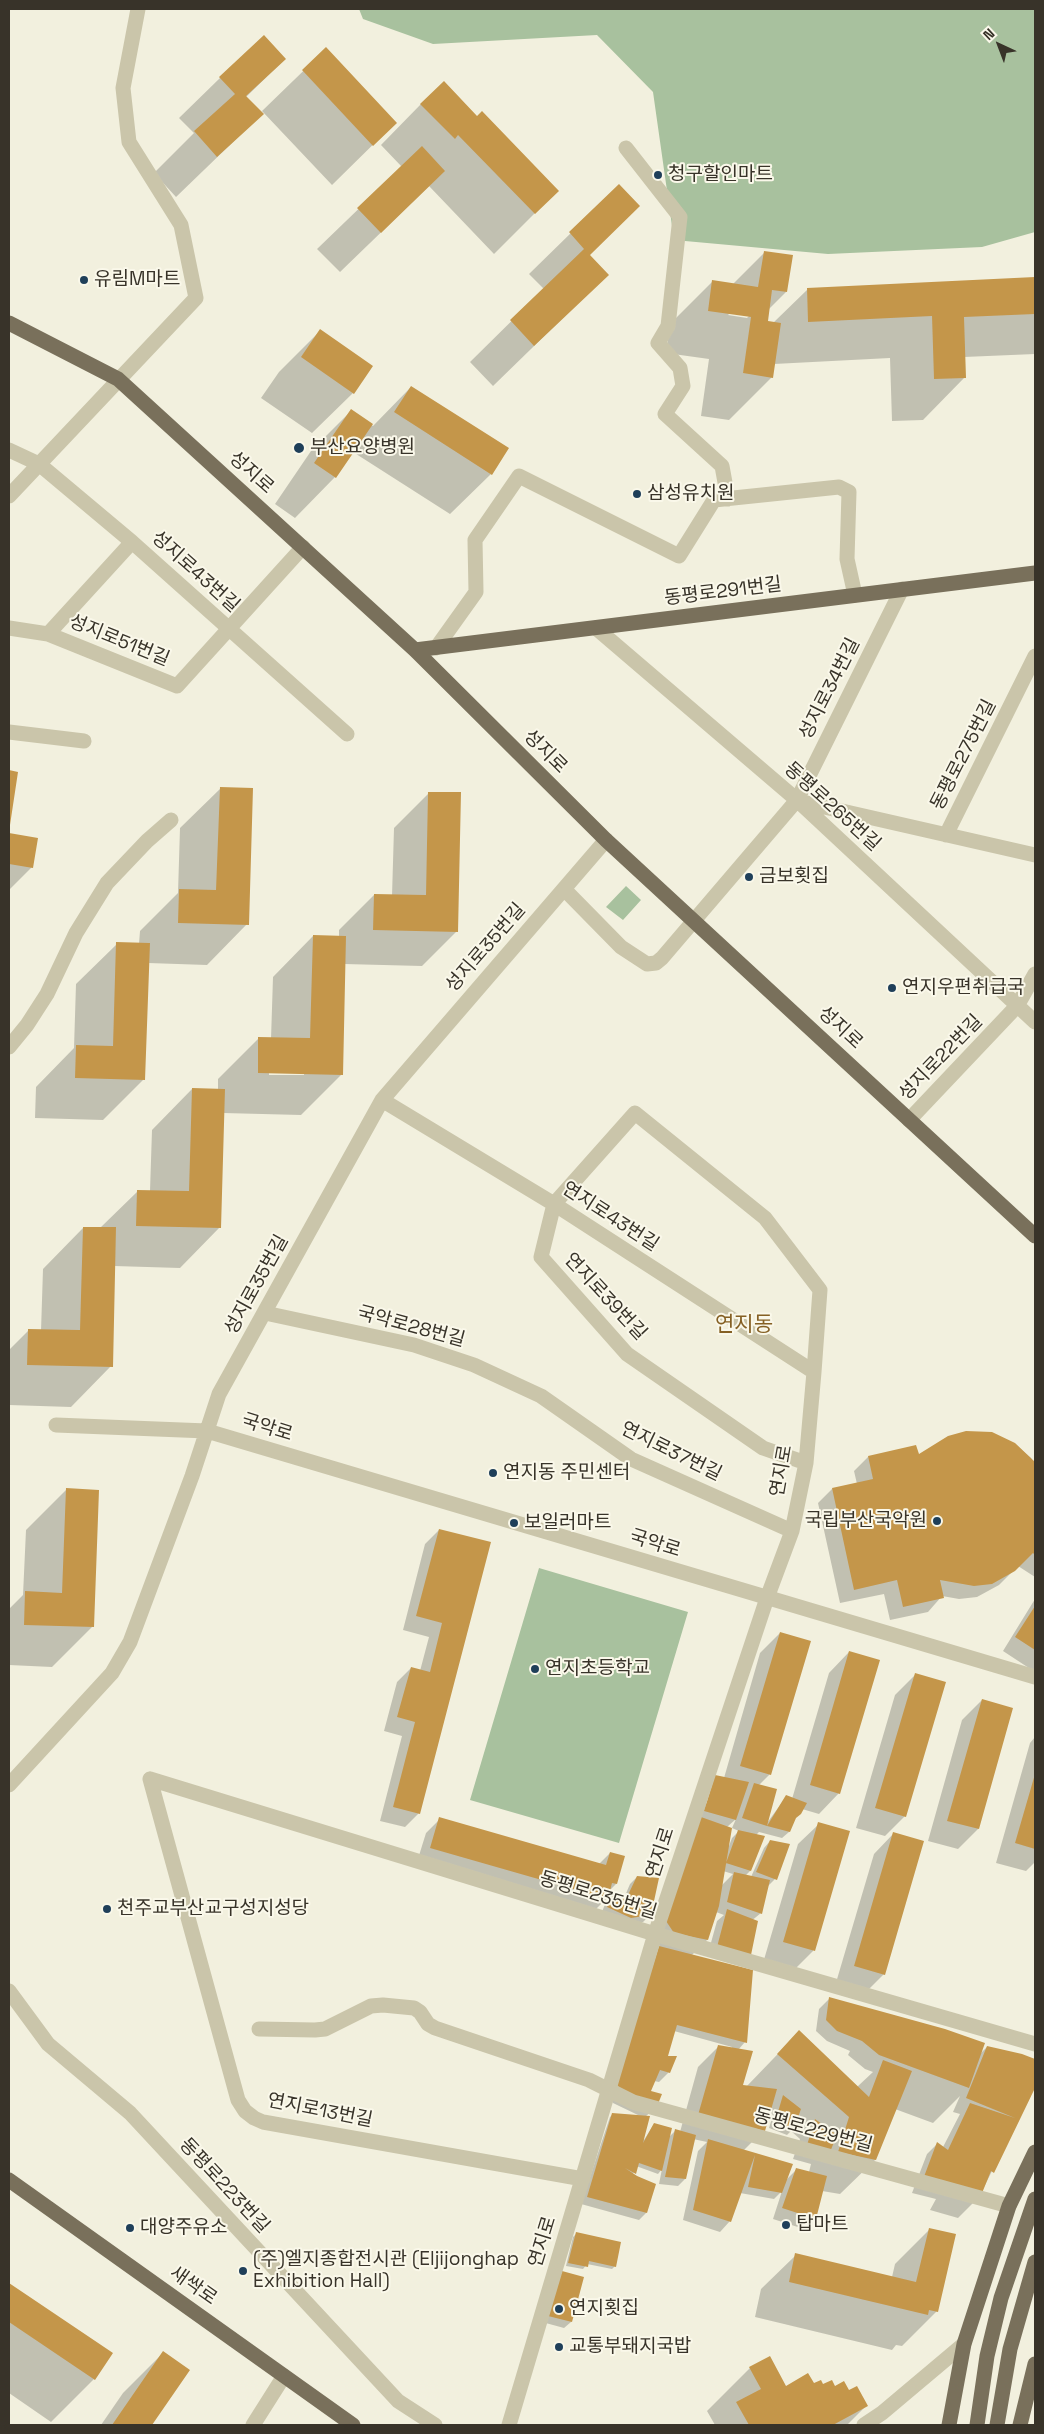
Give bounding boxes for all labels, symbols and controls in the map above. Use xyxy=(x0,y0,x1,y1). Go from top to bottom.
north arrow xyxy=(974,20,1024,70)
text: N xyxy=(979,24,998,44)
place label: 청구할인마트 xyxy=(668,164,773,186)
marker: 청구할인마트 xyxy=(652,169,664,181)
place label: 유림M마트 xyxy=(94,269,180,291)
marker: 유림M마트 xyxy=(78,274,90,286)
place label: 부산요양병원 xyxy=(310,437,415,459)
marker: 부산요양병원 xyxy=(292,441,306,455)
street label: 성지로 xyxy=(224,447,278,499)
place label: 삼성유치원 xyxy=(647,483,734,505)
marker: 삼성유치원 xyxy=(631,488,643,500)
street label: 성지로43번길 xyxy=(146,526,244,618)
street label: 동평로291번길 xyxy=(663,573,783,611)
street label: 성지로51번길 xyxy=(65,610,173,672)
street label: 성지로34번길 xyxy=(795,634,865,744)
street label: 동평로275번길 xyxy=(926,696,1002,814)
street label: 성지로 xyxy=(518,725,572,779)
street label: 동평로265번길 xyxy=(779,758,885,856)
place label: 금보횟집 xyxy=(759,866,829,888)
marker: 금보횟집 xyxy=(743,871,755,883)
street label: 성지로35번길 xyxy=(441,899,531,997)
place label: 연지우편취급국 xyxy=(902,977,1024,999)
marker: 연지우편취급국 xyxy=(886,982,898,994)
street label: 성지로 xyxy=(813,1002,867,1054)
street label: 성지로22번길 xyxy=(894,1010,988,1106)
street label: 연지로43번길 xyxy=(557,1177,663,1257)
street label: 성지로35번길 xyxy=(220,1231,294,1339)
street label: 연지로39번길 xyxy=(559,1249,651,1345)
street label: 국악로28번길 xyxy=(355,1302,467,1352)
district label: 연지동 xyxy=(715,1312,773,1338)
street label: 국악로 xyxy=(239,1409,295,1447)
street label: 연지로37번길 xyxy=(617,1418,725,1486)
street label: 연지로 xyxy=(766,1443,798,1499)
place label: 연지동 주민센터 xyxy=(503,1462,630,1484)
marker: 연지동 주민센터 xyxy=(487,1467,499,1479)
place label: 국립부산국악원 xyxy=(805,1510,927,1532)
place label: 보일러마트 xyxy=(524,1512,611,1534)
marker: 국립부산국악원 xyxy=(931,1515,943,1527)
marker: 보일러마트 xyxy=(508,1517,520,1529)
street label: 국악로 xyxy=(627,1525,683,1563)
place label: 연지초등학교 xyxy=(545,1658,650,1680)
marker: 연지초등학교 xyxy=(529,1663,541,1675)
street label: 연지로 xyxy=(642,1825,680,1881)
street label: 동평로235번길 xyxy=(537,1867,659,1925)
place label: 천주교부산교구성지성당 xyxy=(117,1898,309,1920)
marker: 천주교부산교구성지성당 xyxy=(101,1903,113,1915)
street label: 연지로13번길 xyxy=(265,2090,375,2132)
street label: 동평로229번길 xyxy=(751,2104,875,2158)
street label: 동평로223번길 xyxy=(174,2134,274,2238)
street label: 연지로 xyxy=(524,2214,562,2270)
place label: 탑마트 xyxy=(796,2214,848,2236)
place label: 대양주유소 xyxy=(140,2217,227,2239)
marker: 탑마트 xyxy=(780,2219,792,2231)
marker: 대양주유소 xyxy=(124,2222,136,2234)
place label: (주)엘지종합전시관 (Eljijonghap Exhibition Hall) xyxy=(253,2249,519,2293)
street label: 새싹로 xyxy=(165,2262,221,2310)
marker: (주)엘지종합전시관 (Eljijonghap Exhibition Hall) xyxy=(237,2265,249,2277)
place label: 연지횟집 xyxy=(569,2298,639,2320)
marker: 연지횟집 xyxy=(553,2303,565,2315)
place label: 교통부돼지국밥 xyxy=(569,2336,691,2358)
marker: 교통부돼지국밥 xyxy=(553,2341,565,2353)

